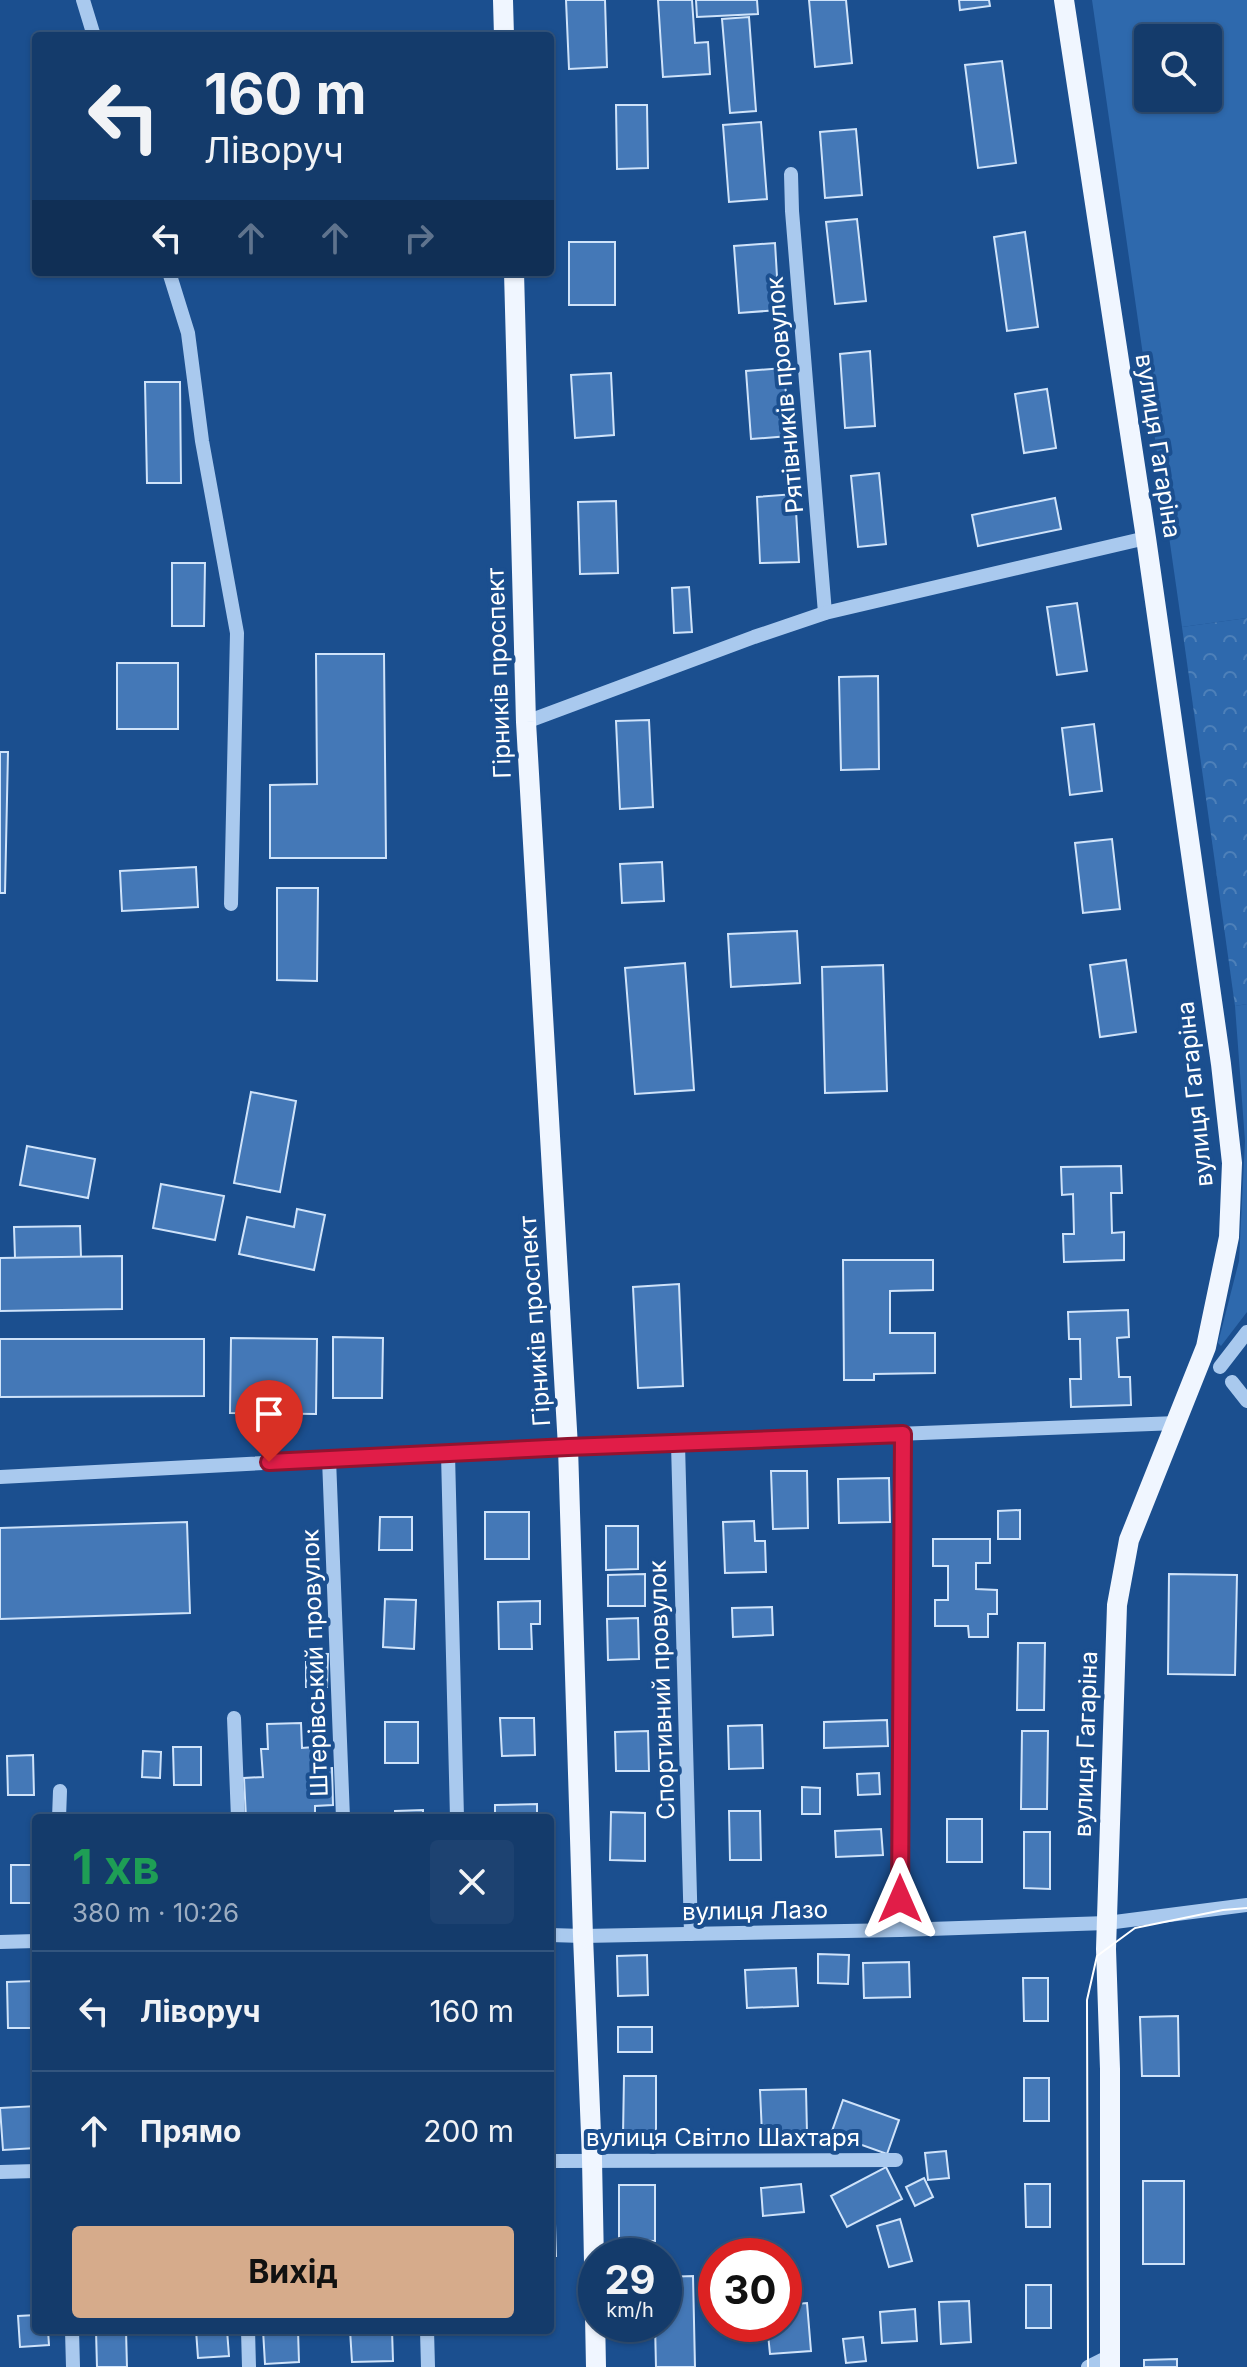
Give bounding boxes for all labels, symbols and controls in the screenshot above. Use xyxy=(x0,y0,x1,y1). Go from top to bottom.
map controls xyxy=(1134,24,1222,112)
button: search xyxy=(1134,24,1222,112)
text: 160 m xyxy=(204,60,367,128)
icon: left xyxy=(72,64,176,168)
text: Ліворуч xyxy=(204,128,344,172)
icon: left xyxy=(145,216,189,260)
icon: ahead xyxy=(229,216,273,260)
icon: ahead xyxy=(313,216,357,260)
icon: right xyxy=(397,216,441,260)
street label: Рятівників провулок xyxy=(760,276,809,515)
street label: вулиця Гагаріна xyxy=(1130,352,1187,540)
street label: Гірників проспект xyxy=(480,567,517,779)
street label: вулиця Гагаріна xyxy=(1170,1000,1219,1188)
street label: Гірників проспект xyxy=(513,1215,556,1427)
pin xyxy=(235,1380,303,1462)
icon: arrive xyxy=(247,1392,291,1436)
street label: Штерівський провулок xyxy=(295,1529,334,1797)
street label: Спортивний провулок xyxy=(642,1560,681,1820)
street label: вулиця Гагаріна xyxy=(1068,1651,1103,1837)
text: 1 хв xyxy=(72,1837,160,1896)
button: close xyxy=(430,1840,514,1924)
position arrow xyxy=(858,1857,942,1941)
street label: вулиця Лазо xyxy=(682,1895,828,1926)
text: 380 m · 10:26 xyxy=(72,1897,239,1928)
icon: left xyxy=(72,1989,116,2033)
text: Ліворуч xyxy=(140,1993,260,2029)
text: 160 m xyxy=(430,1993,514,2029)
icon: ahead xyxy=(72,2109,116,2153)
text: Прямо xyxy=(140,2113,241,2149)
text: 200 m xyxy=(423,2113,514,2149)
street label: вулиця Світло Шахтаря xyxy=(586,2123,860,2152)
button: Вихід xyxy=(72,2226,514,2318)
speed limit sign: 30 xyxy=(698,2238,802,2342)
text: 29 xyxy=(604,2255,656,2304)
text: km/h xyxy=(606,2298,654,2322)

